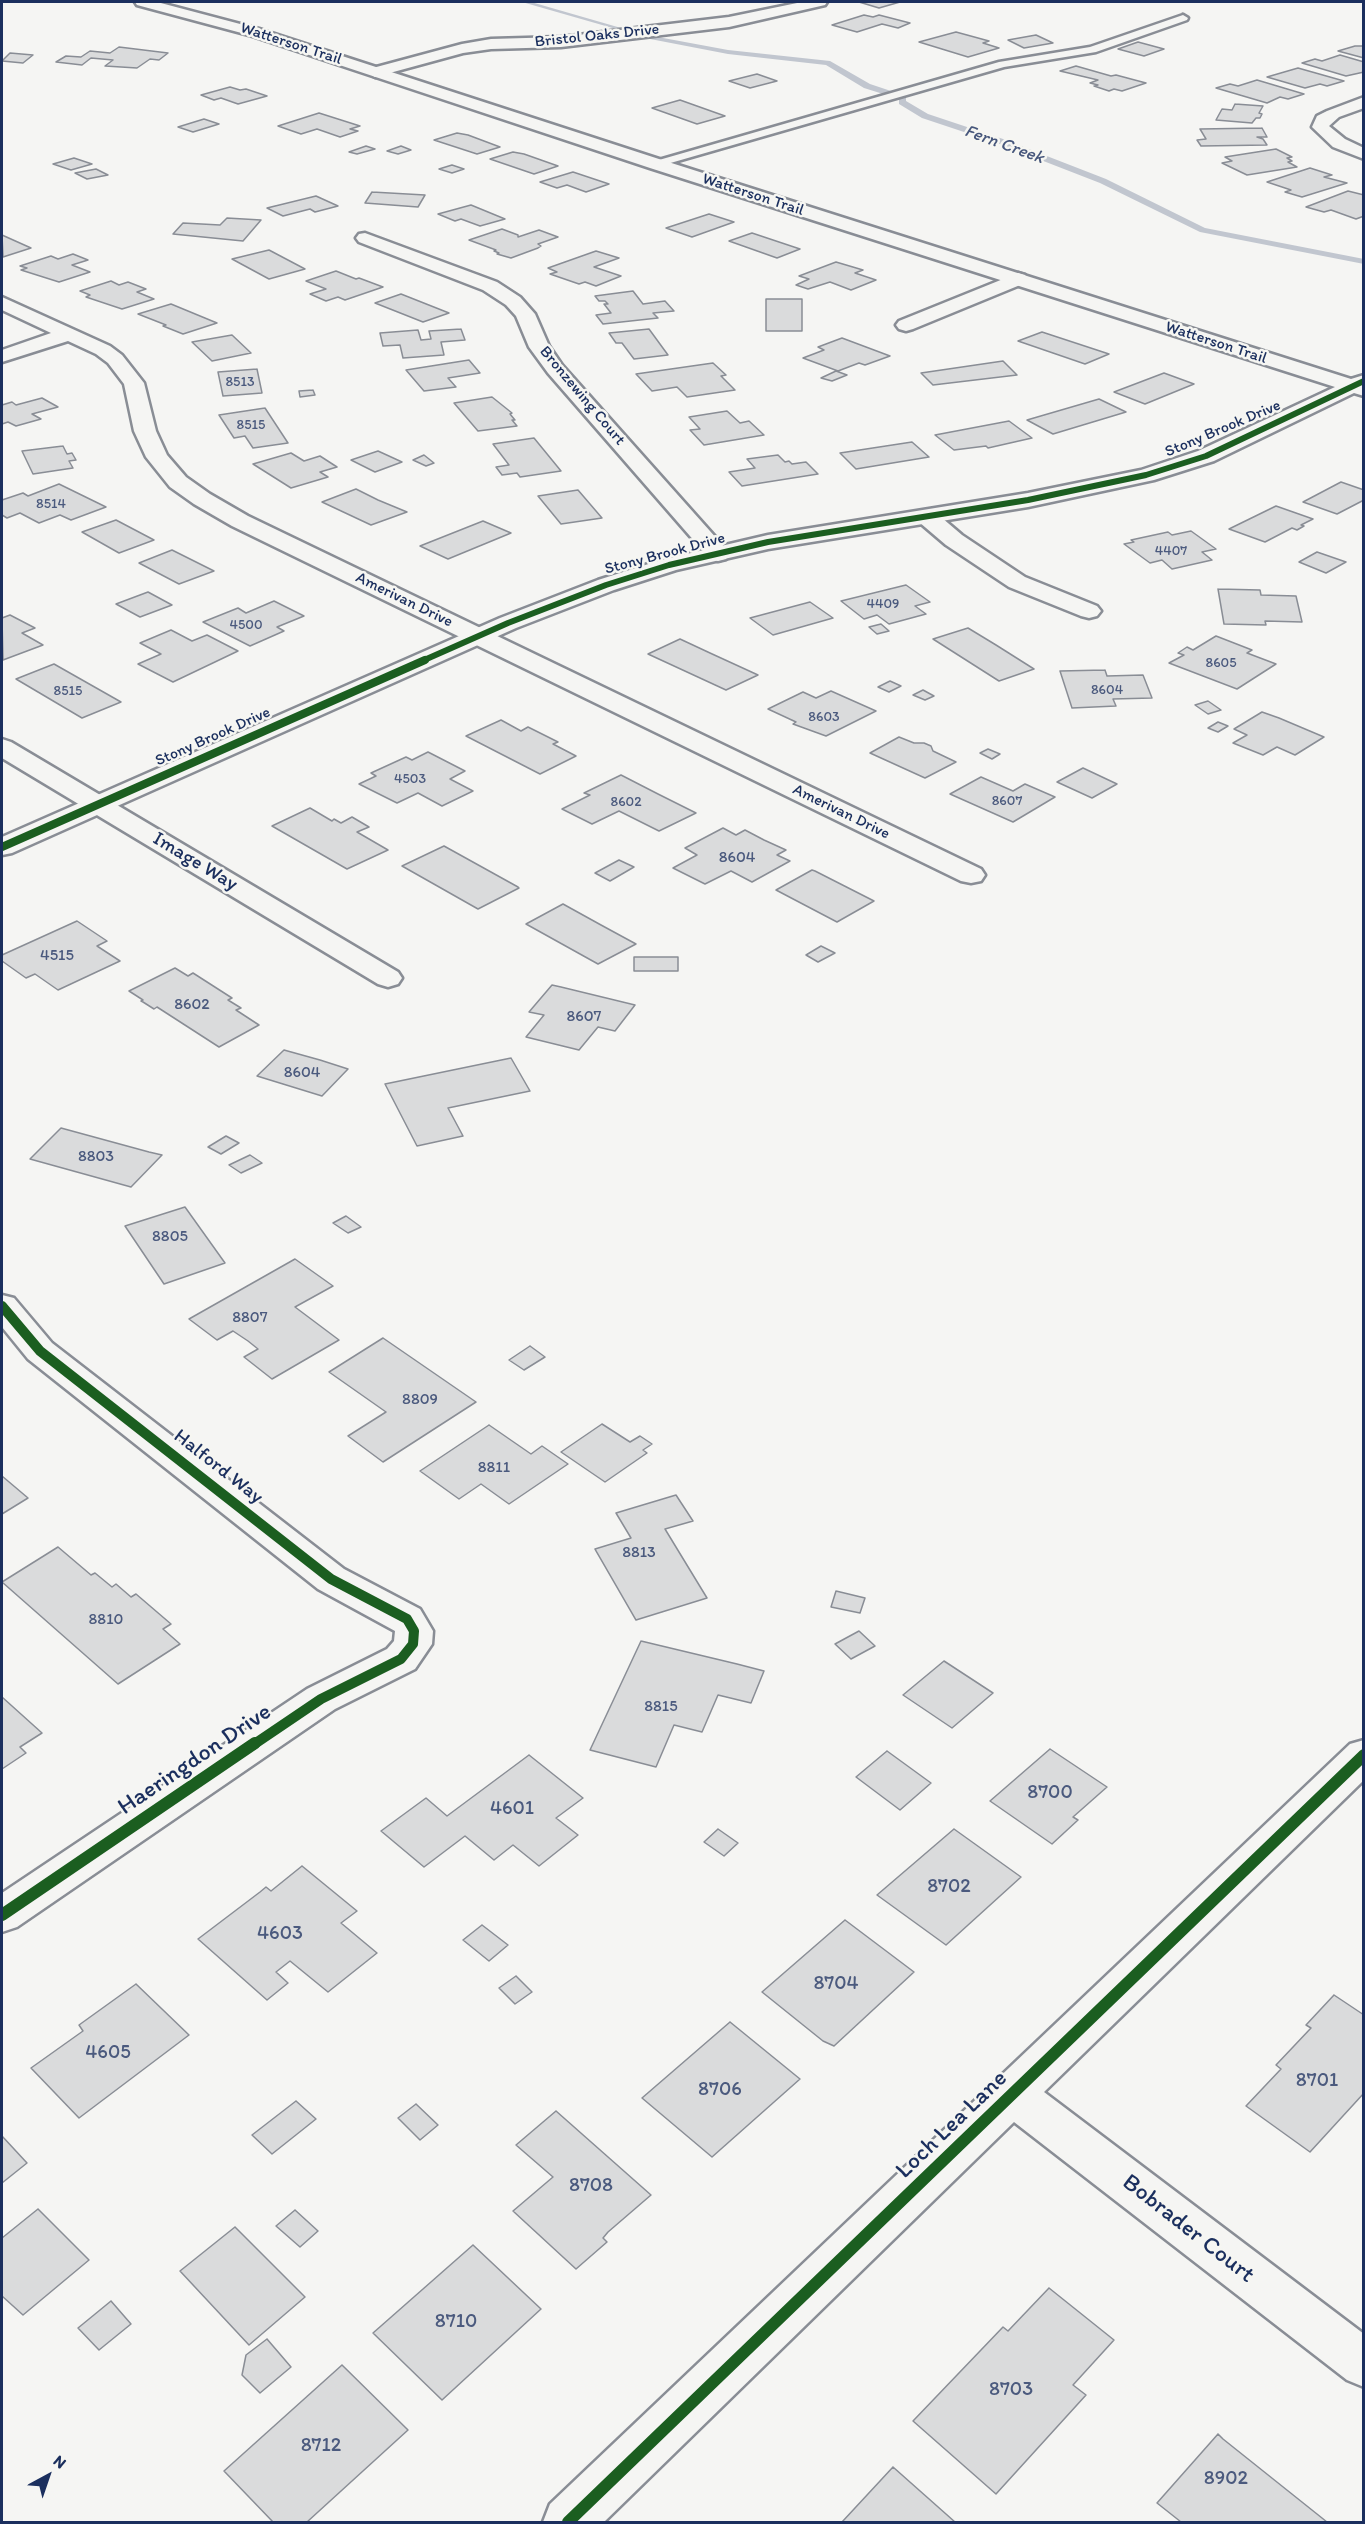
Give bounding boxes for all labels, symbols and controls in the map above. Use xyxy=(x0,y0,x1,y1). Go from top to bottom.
street label: Watterson Trail xyxy=(238,19,344,69)
street label: Bristol Oaks Drive xyxy=(534,20,660,52)
water label: Fern Creek xyxy=(961,121,1047,169)
street label: Watterson Trail xyxy=(700,170,806,220)
street label: Watterson Trail xyxy=(1163,318,1269,368)
street label: Bronzewing Court xyxy=(535,343,629,449)
house number: 8513 xyxy=(225,374,255,390)
street label: Stony Brook Drive xyxy=(1162,396,1284,462)
house number: 8515 xyxy=(237,417,265,433)
house number: 8514 xyxy=(36,496,66,512)
street label: Stony Brook Drive xyxy=(603,529,727,579)
house number: 4407 xyxy=(1155,543,1187,559)
street label: Amerivan Drive xyxy=(352,568,456,632)
house number: 4409 xyxy=(867,596,899,612)
house number: 4500 xyxy=(229,617,263,633)
house number: 8605 xyxy=(1205,655,1237,671)
house number: 8604 xyxy=(1091,682,1123,698)
house number: 8515 xyxy=(54,683,82,699)
street label: Stony Brook Drive xyxy=(153,703,273,771)
house number: 8603 xyxy=(808,709,840,725)
house number: 4503 xyxy=(394,771,426,787)
street label: Amerivan Drive xyxy=(789,780,893,844)
house number: 8607 xyxy=(992,793,1022,809)
house number: 8602 xyxy=(610,794,642,810)
street label: Image Way xyxy=(148,827,242,897)
house number: 8604 xyxy=(719,848,755,868)
house number: 4515 xyxy=(40,946,74,966)
house number: 8602 xyxy=(174,995,210,1015)
house number: 8607 xyxy=(566,1007,602,1027)
house number: 8604 xyxy=(284,1063,320,1083)
house number: 8803 xyxy=(78,1147,114,1167)
house number: 8805 xyxy=(152,1227,188,1247)
house number: 8807 xyxy=(232,1308,268,1328)
house number: 8809 xyxy=(402,1390,438,1410)
street label: Halford Way xyxy=(168,1425,268,1509)
house number: 8811 xyxy=(478,1458,510,1478)
house number: 8813 xyxy=(622,1543,656,1563)
house number: 8810 xyxy=(89,1610,123,1630)
house number: 8815 xyxy=(644,1697,678,1717)
street label: Haeringdon Drive xyxy=(113,1698,277,1822)
house number: 8700 xyxy=(1027,1781,1073,1805)
house number: 4601 xyxy=(490,1797,534,1821)
house number: 8702 xyxy=(927,1875,971,1899)
house number: 4603 xyxy=(257,1922,303,1946)
house number: 8704 xyxy=(813,1972,859,1996)
house number: 4605 xyxy=(85,2041,131,2065)
street label: Loch Lea Lane xyxy=(890,2065,1014,2185)
house number: 8701 xyxy=(1296,2069,1338,2093)
house number: 8706 xyxy=(698,2078,742,2102)
street label: Bobrader Court xyxy=(1116,2168,1260,2290)
house number: 8708 xyxy=(569,2174,613,2198)
house number: 8710 xyxy=(435,2310,477,2334)
house number: 8703 xyxy=(989,2378,1033,2402)
house number: 8712 xyxy=(301,2434,341,2458)
north arrow xyxy=(18,2446,78,2506)
text: N xyxy=(50,2451,70,2473)
house number: 8902 xyxy=(1204,2467,1248,2491)

